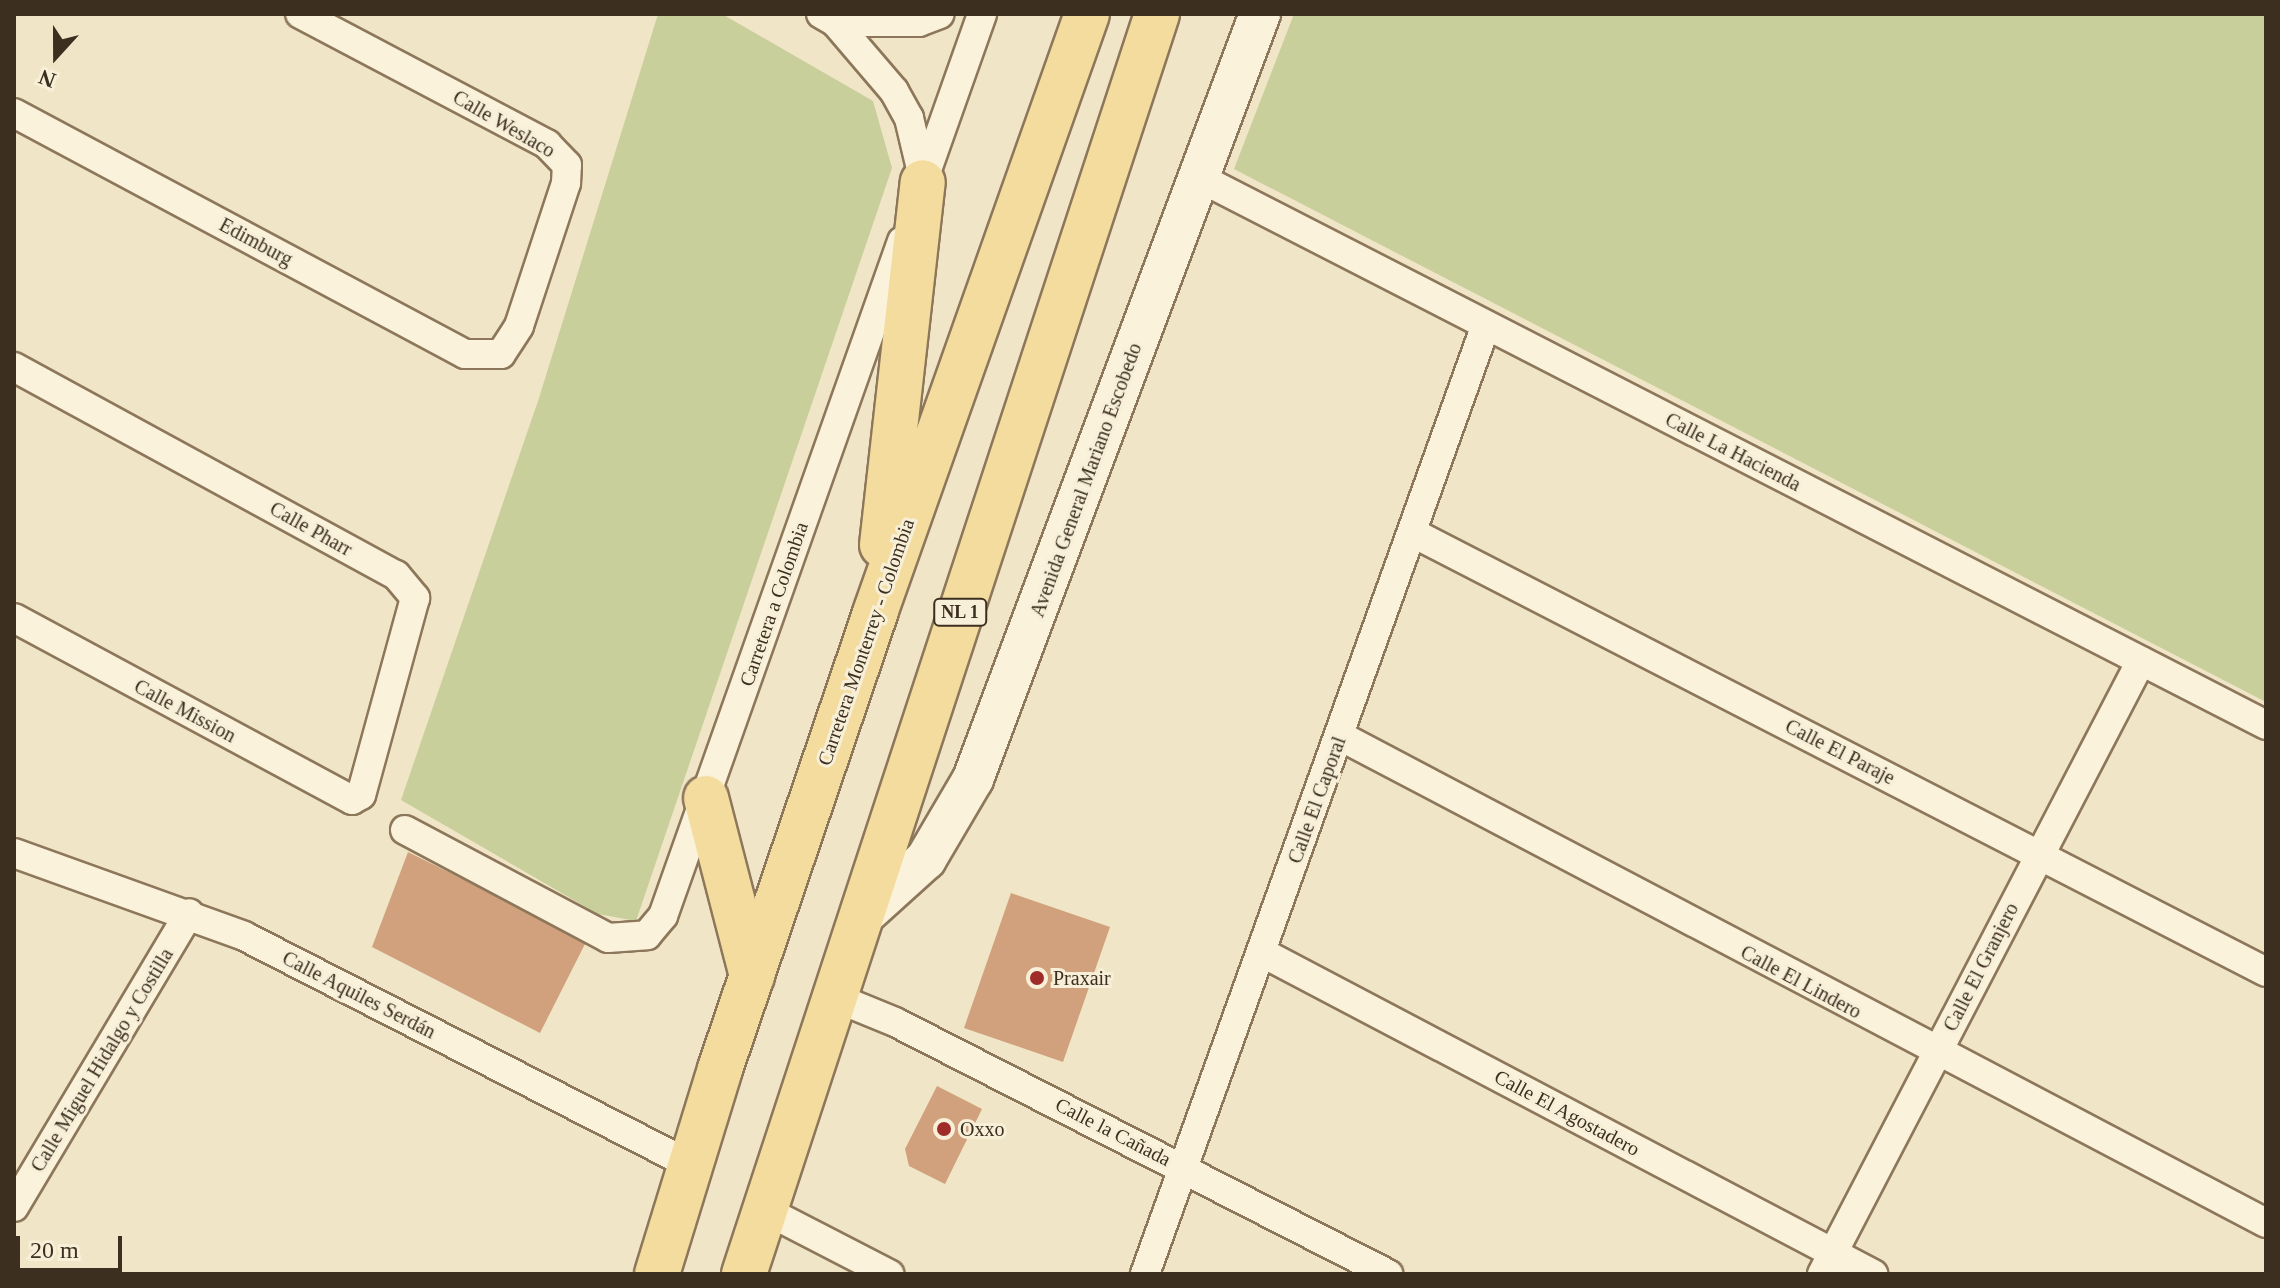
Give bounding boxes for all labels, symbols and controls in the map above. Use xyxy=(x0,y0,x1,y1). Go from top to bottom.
north arrow xyxy=(16,16,96,96)
text: N xyxy=(35,64,59,93)
street label: Calle Weslaco xyxy=(448,85,560,163)
street label: Edimburg xyxy=(215,213,297,271)
street label: Avenida General Mariano Escobedo xyxy=(1025,340,1147,620)
street label: Calle La Hacienda xyxy=(1661,408,1805,496)
street label: Calle Pharr xyxy=(266,497,356,561)
street label: Carretera Monterrey - Colombia xyxy=(812,515,920,769)
street label: Carretera a Colombia xyxy=(735,519,813,689)
road number: NL 1 xyxy=(932,598,988,626)
street label: Calle Mission xyxy=(130,674,240,748)
street label: Calle El Paraje xyxy=(1781,714,1899,790)
street label: Calle El Caporal xyxy=(1283,733,1351,867)
street label: Calle El Granjero xyxy=(1938,899,2024,1035)
street label: Calle El Lindero xyxy=(1737,940,1865,1024)
street label: Calle Miguel Hidalgo y Costilla xyxy=(26,944,178,1176)
street label: Calle Aquiles Serdán xyxy=(278,946,440,1044)
place label: Praxair xyxy=(1053,966,1111,990)
marker: Praxair xyxy=(1028,969,1046,987)
street label: Calle El Agostadero xyxy=(1490,1064,1644,1162)
street label: Calle la Cañada xyxy=(1051,1093,1175,1171)
place label: Oxxo xyxy=(960,1117,1004,1141)
marker: Oxxo xyxy=(935,1120,953,1138)
scale bar xyxy=(20,1220,126,1270)
text: 20 m xyxy=(30,1237,79,1263)

